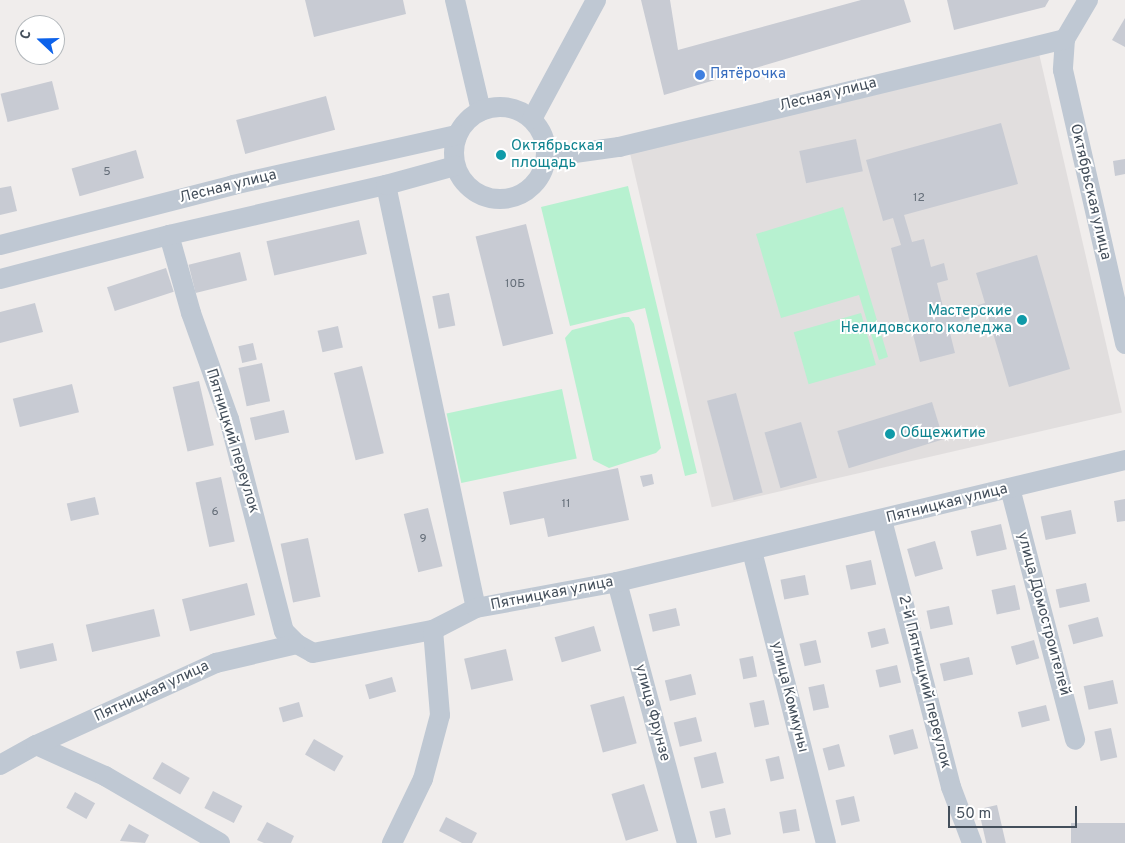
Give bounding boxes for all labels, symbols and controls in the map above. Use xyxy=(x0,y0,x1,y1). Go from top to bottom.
north arrow xyxy=(15,15,65,65)
text: С xyxy=(17,28,36,42)
place label: Пятёрочка xyxy=(710,66,786,84)
marker: Пятёрочка xyxy=(694,69,706,81)
street label: Лесная улица xyxy=(778,74,878,116)
street label: Октябрьская улица xyxy=(1066,122,1114,262)
place label: Октябрьская площадь xyxy=(511,137,603,172)
marker: Октябрьская площадь xyxy=(495,149,507,161)
house number: 5 xyxy=(103,166,111,180)
street label: Лесная улица xyxy=(178,166,278,208)
house number: 12 xyxy=(913,192,925,206)
house number: 10Б xyxy=(505,278,525,292)
place label: Мастерские Нелидовского коледжа xyxy=(841,302,1012,337)
marker: Мастерские Нелидовского коледжа xyxy=(1016,314,1028,326)
street label: Пятницкий переулок xyxy=(201,367,263,515)
place label: Общежитие xyxy=(900,425,986,443)
marker: Общежитие xyxy=(884,428,896,440)
street label: Пятницкая улица xyxy=(885,480,1009,528)
house number: 11 xyxy=(562,498,570,512)
house number: 6 xyxy=(211,506,219,520)
street label: улица Домостроителей xyxy=(1013,530,1073,698)
house number: 9 xyxy=(419,533,427,547)
street label: Пятницкая улица xyxy=(489,573,615,615)
street label: 2-й Пятницкий переулок xyxy=(894,594,954,770)
street label: улица Коммуны xyxy=(767,640,811,754)
street label: Пятницкая улица xyxy=(92,658,212,726)
street label: улица Фрунзе xyxy=(630,662,674,764)
scale bar xyxy=(950,796,1079,828)
text: 50 m xyxy=(956,805,991,824)

